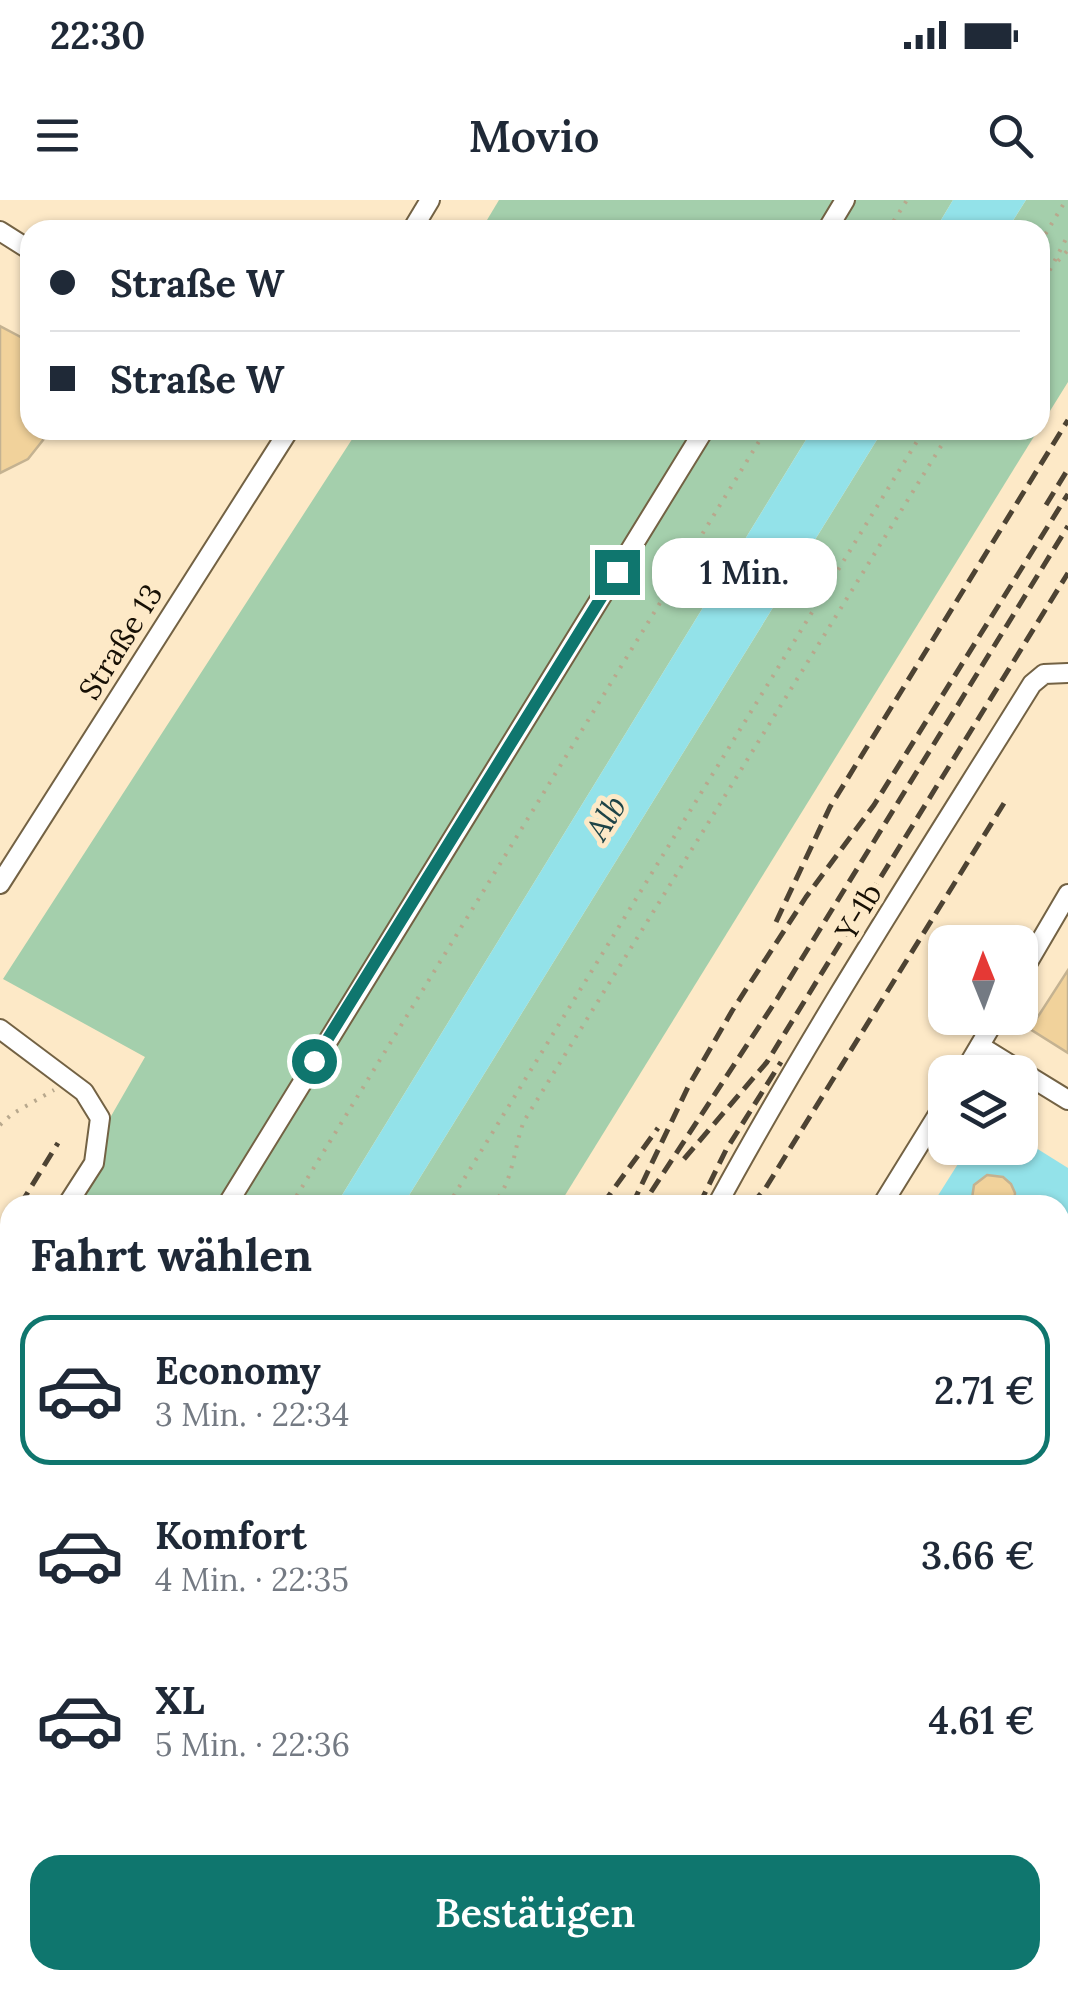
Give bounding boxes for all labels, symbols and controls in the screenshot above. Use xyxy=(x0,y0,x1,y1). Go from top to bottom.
text: 22:30 xyxy=(50,11,145,59)
text: Movio xyxy=(468,107,600,164)
icon: menu xyxy=(30,108,85,163)
icon: search xyxy=(983,108,1038,163)
text: Straße W xyxy=(110,259,284,307)
text: Straße W xyxy=(110,355,284,403)
callout: 1 Min. xyxy=(652,537,837,607)
route end xyxy=(595,550,640,595)
text: 1 Min. xyxy=(700,552,789,593)
street label: Straße 13 xyxy=(70,577,170,706)
water label: Alb xyxy=(576,788,635,849)
street label: Y-1b xyxy=(826,876,890,948)
north arrow xyxy=(928,925,1038,1035)
map controls xyxy=(928,925,1038,1165)
route start xyxy=(292,1039,337,1084)
button: layers xyxy=(928,1055,1038,1165)
text: Fahrt wählen xyxy=(30,1226,312,1283)
icon: car xyxy=(35,1345,125,1435)
text: Economy xyxy=(155,1346,321,1394)
text: 2.71 € xyxy=(934,1366,1035,1414)
text: 3 Min. · 22:34 xyxy=(155,1394,349,1435)
icon: car xyxy=(35,1510,125,1600)
text: Komfort xyxy=(155,1511,307,1559)
text: 3.66 € xyxy=(921,1531,1035,1579)
text: 4 Min. · 22:35 xyxy=(155,1559,349,1600)
icon: car xyxy=(35,1675,125,1765)
text: XL xyxy=(155,1676,205,1724)
text: 4.61 € xyxy=(928,1696,1035,1744)
text: 5 Min. · 22:36 xyxy=(155,1724,350,1765)
button: Bestätigen xyxy=(30,1855,1040,1970)

